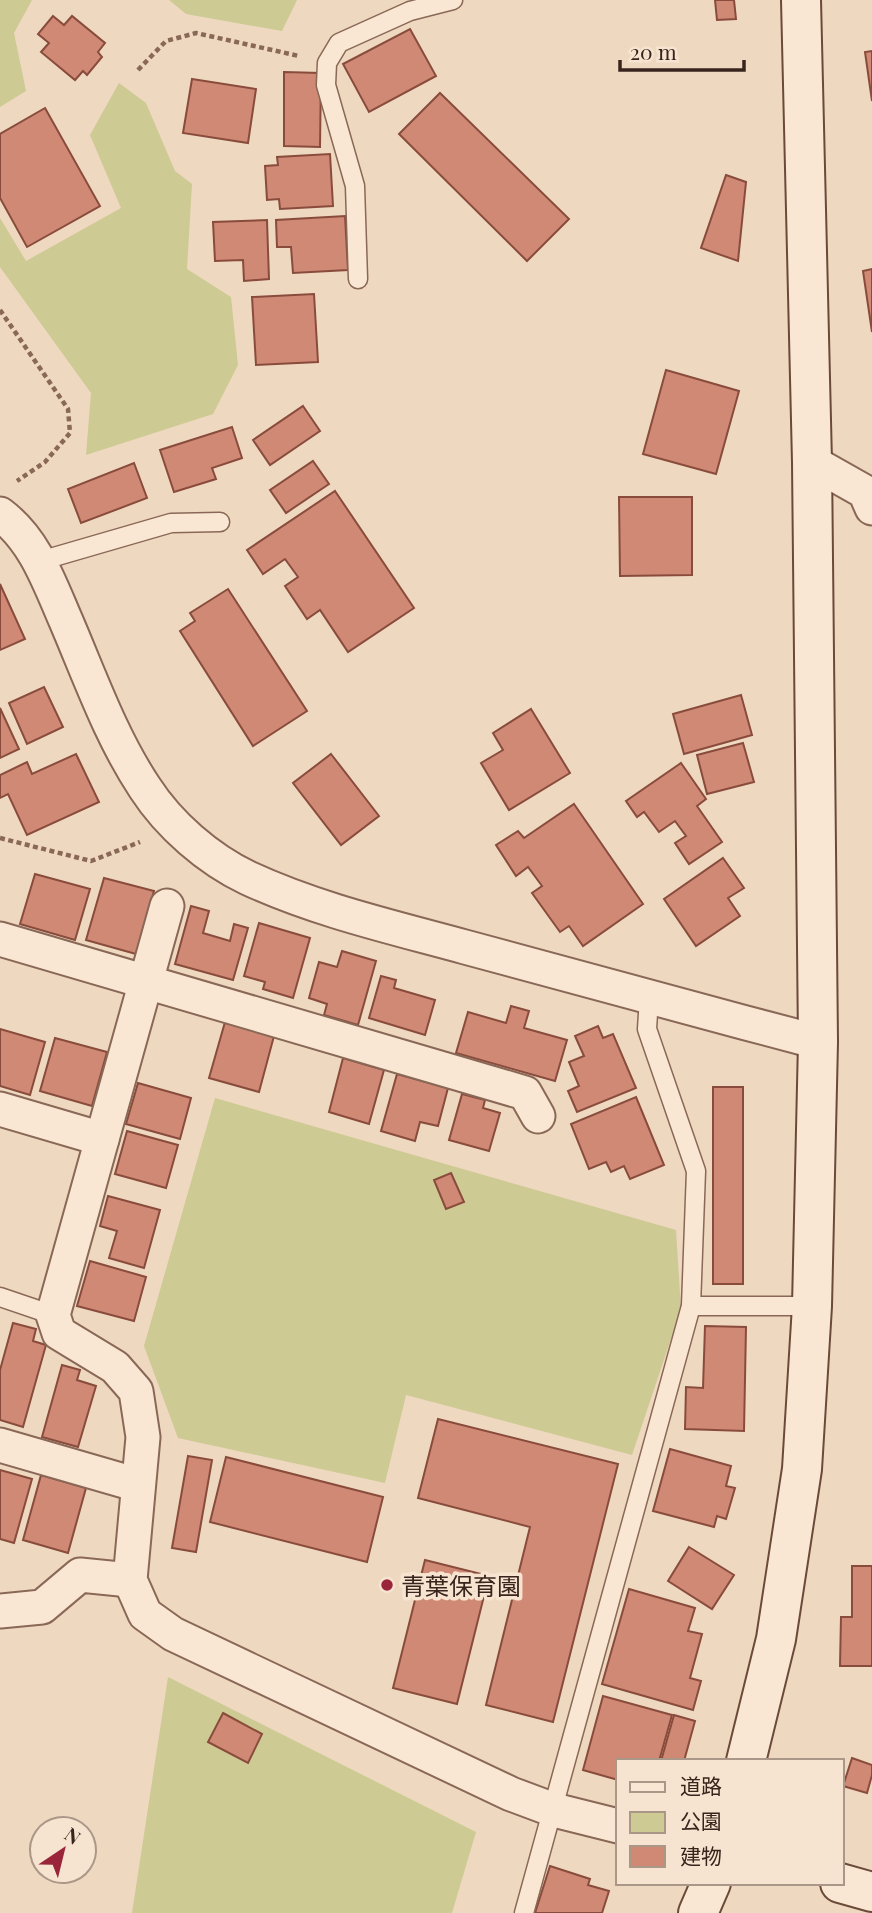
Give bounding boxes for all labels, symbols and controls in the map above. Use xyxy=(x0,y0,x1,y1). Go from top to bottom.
scale bar xyxy=(620,28,744,72)
text: 20 m xyxy=(630,37,677,65)
place label: 青葉保育園 xyxy=(401,1569,521,1601)
marker: 青葉保育園 xyxy=(379,1577,395,1593)
legend xyxy=(616,1759,844,1885)
text: 道路 xyxy=(680,1771,722,1799)
text: 公園 xyxy=(680,1806,722,1834)
north arrow xyxy=(28,1815,98,1885)
text: N xyxy=(60,1821,87,1850)
text: 建物 xyxy=(680,1841,722,1869)

